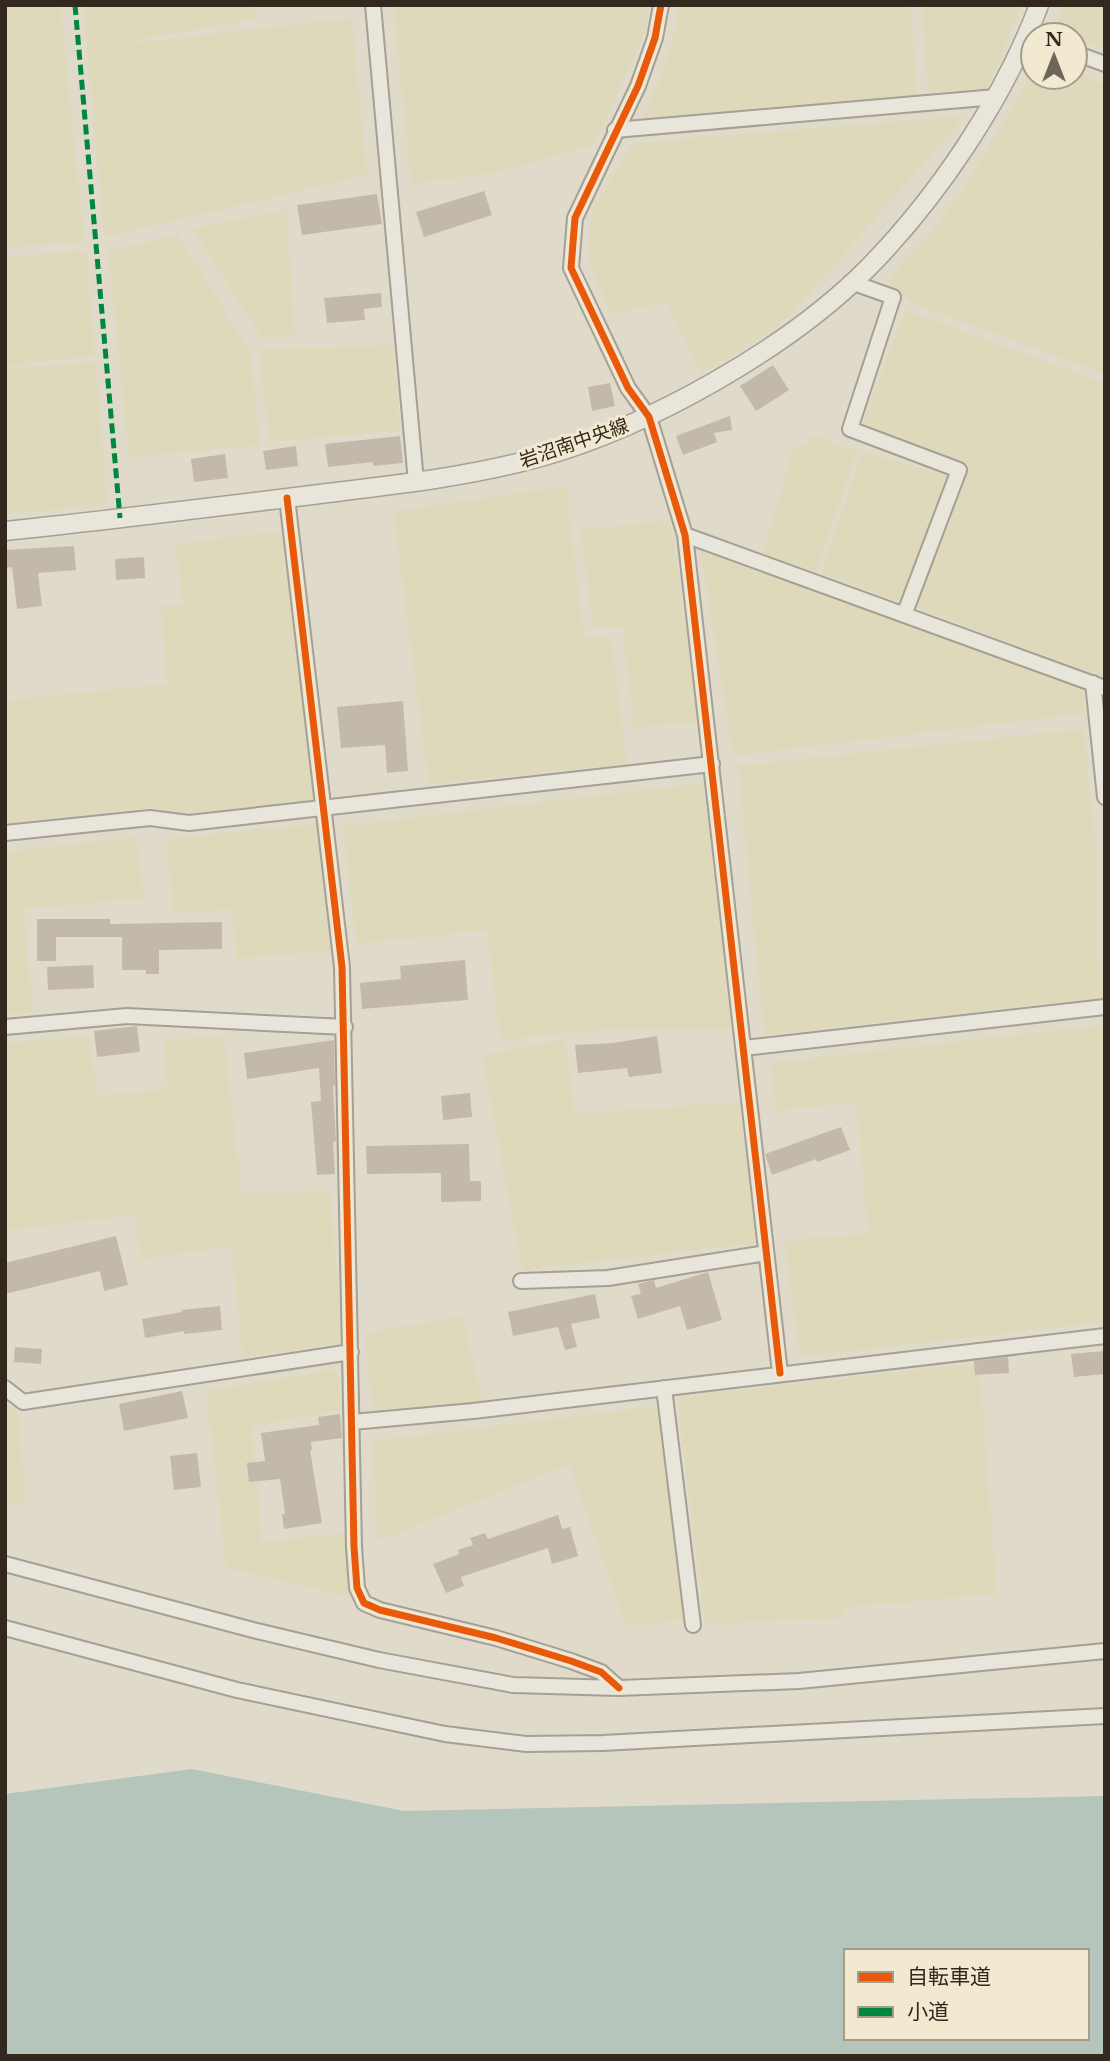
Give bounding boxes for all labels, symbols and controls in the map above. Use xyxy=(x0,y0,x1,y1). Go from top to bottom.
north arrow xyxy=(1019,21,1089,91)
text: N xyxy=(1045,28,1063,51)
street label: 岩沼南中央線 xyxy=(516,414,632,472)
legend xyxy=(844,1949,1089,2040)
text: 自転車道 xyxy=(907,1964,991,1990)
text: 小道 xyxy=(907,1999,949,2025)

